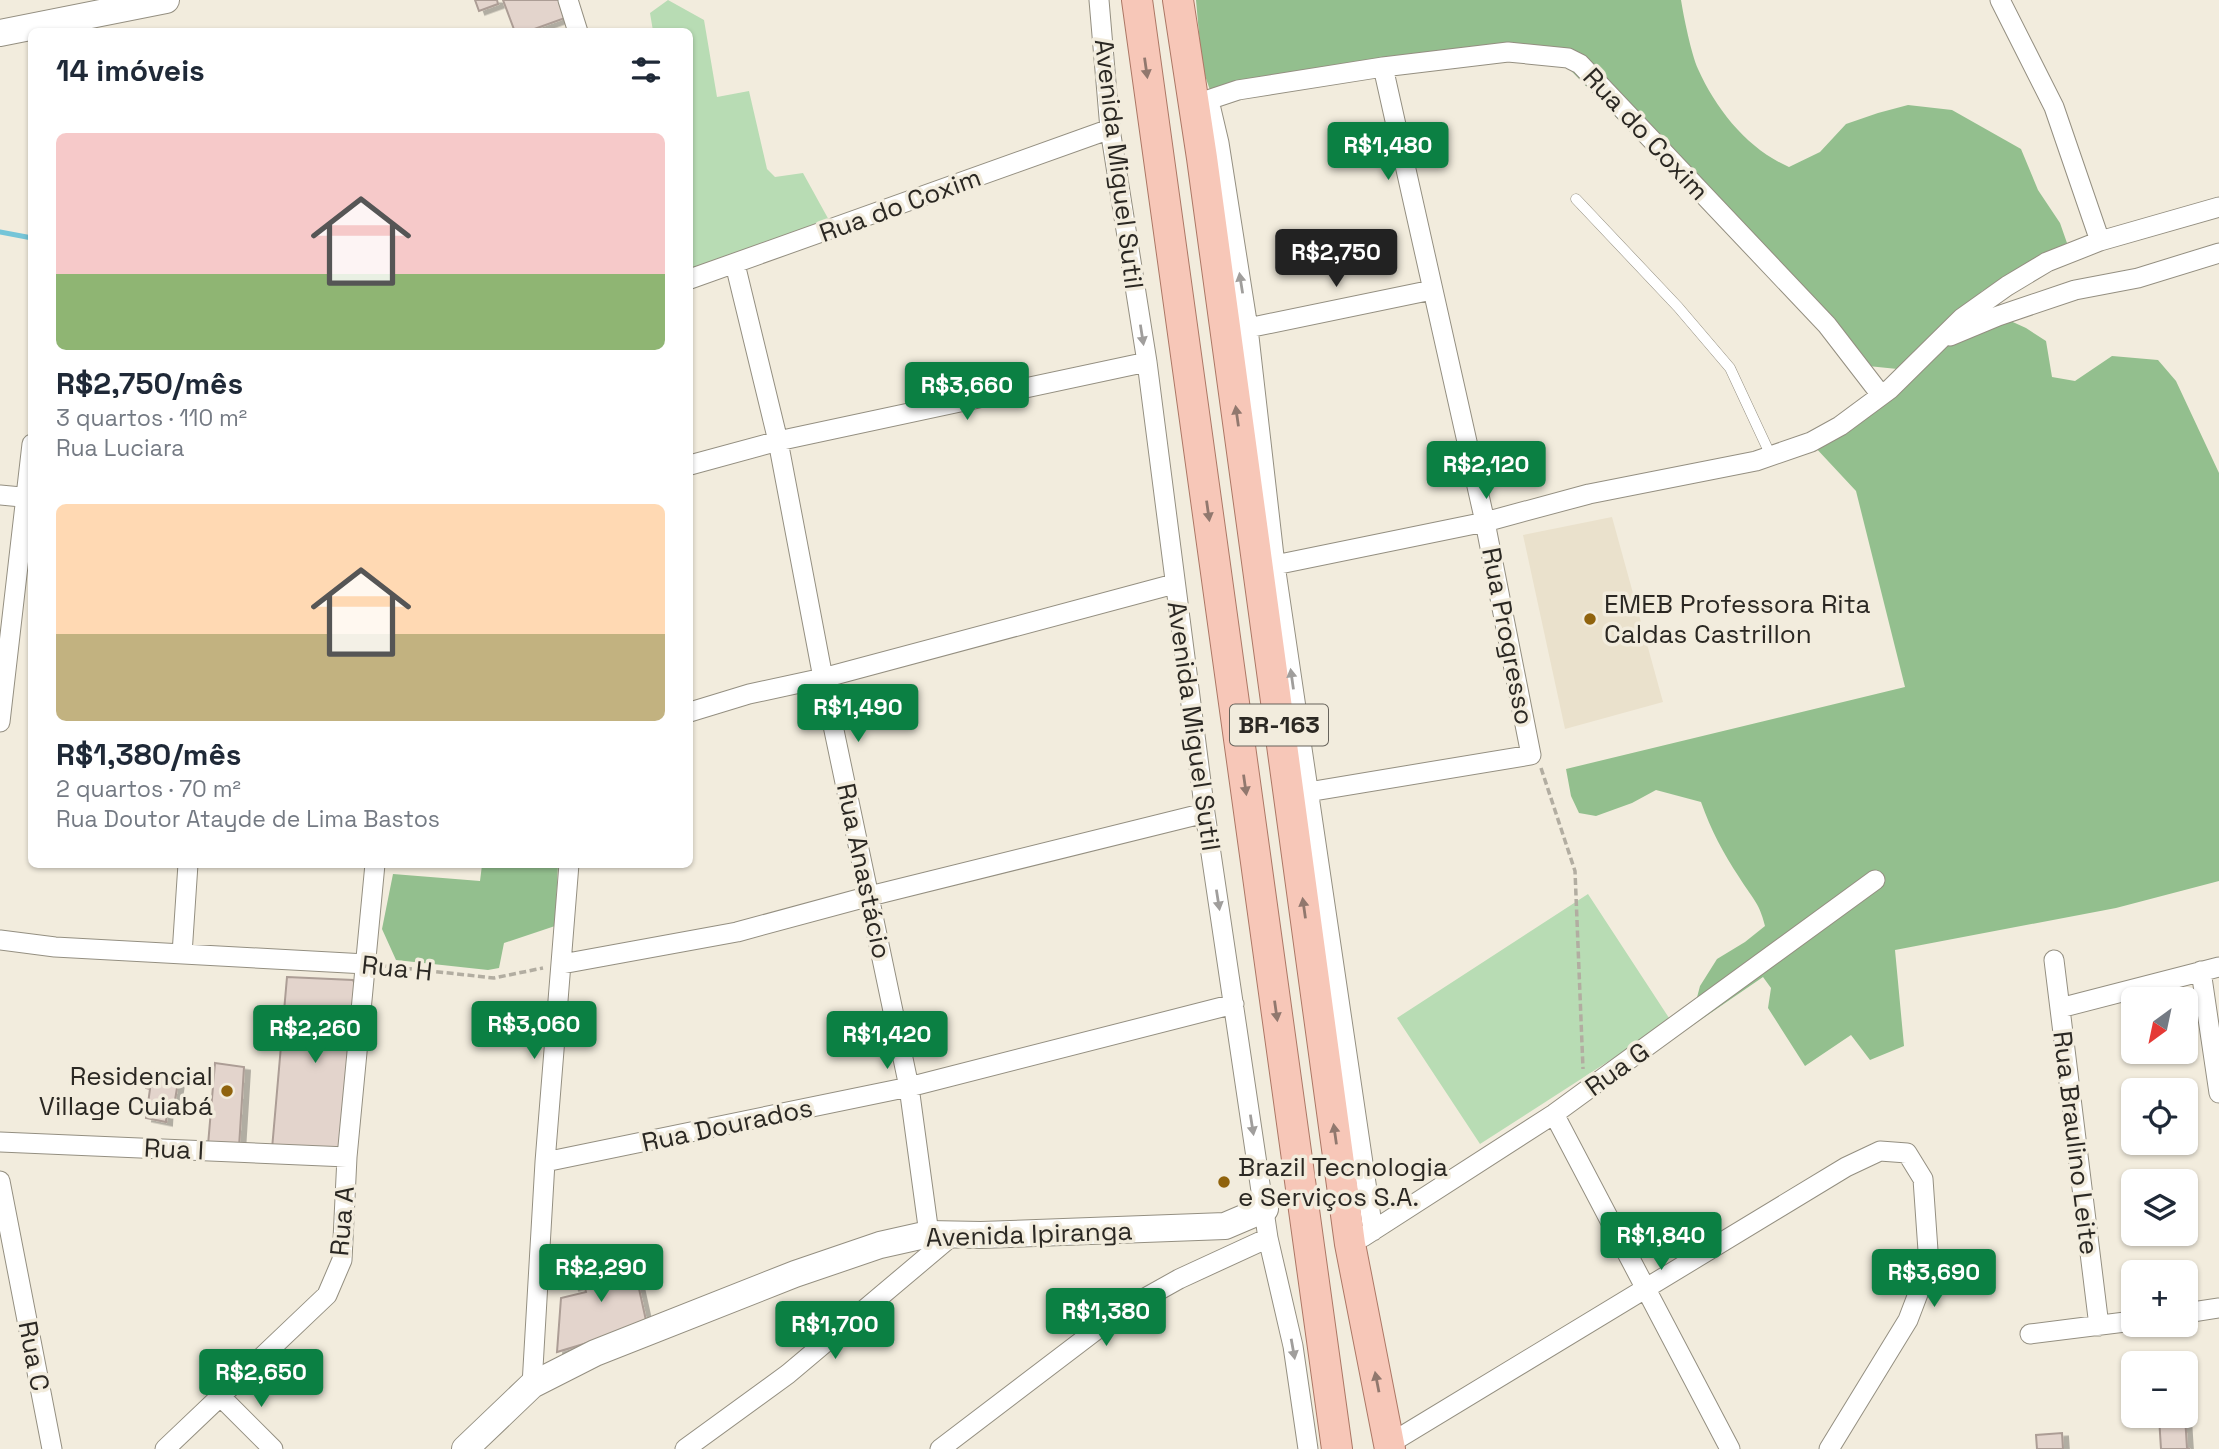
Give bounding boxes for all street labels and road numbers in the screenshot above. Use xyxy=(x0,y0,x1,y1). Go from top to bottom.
street label: Avenida Miguel Sutil xyxy=(1087,37,1151,291)
street label: Rua do Coxim xyxy=(1576,60,1716,208)
street label: Rua do Coxim xyxy=(815,160,985,250)
street label: Rua Progresso xyxy=(1474,544,1542,728)
street label: Avenida Miguel Sutil xyxy=(1160,599,1228,853)
road number: BR-163 xyxy=(1230,704,1328,746)
street label: Rua Anastácio xyxy=(829,780,899,962)
street label: Rua H xyxy=(360,947,434,989)
street label: Rua Braulino Leite xyxy=(2045,1029,2107,1257)
street label: Rua G xyxy=(1578,1034,1656,1104)
street label: Rua Dourados xyxy=(639,1090,815,1160)
street label: Rua I xyxy=(143,1130,205,1168)
street label: Rua A xyxy=(322,1185,362,1257)
street label: Avenida Ipiranga xyxy=(925,1213,1133,1255)
street label: Rua C xyxy=(11,1318,57,1394)

